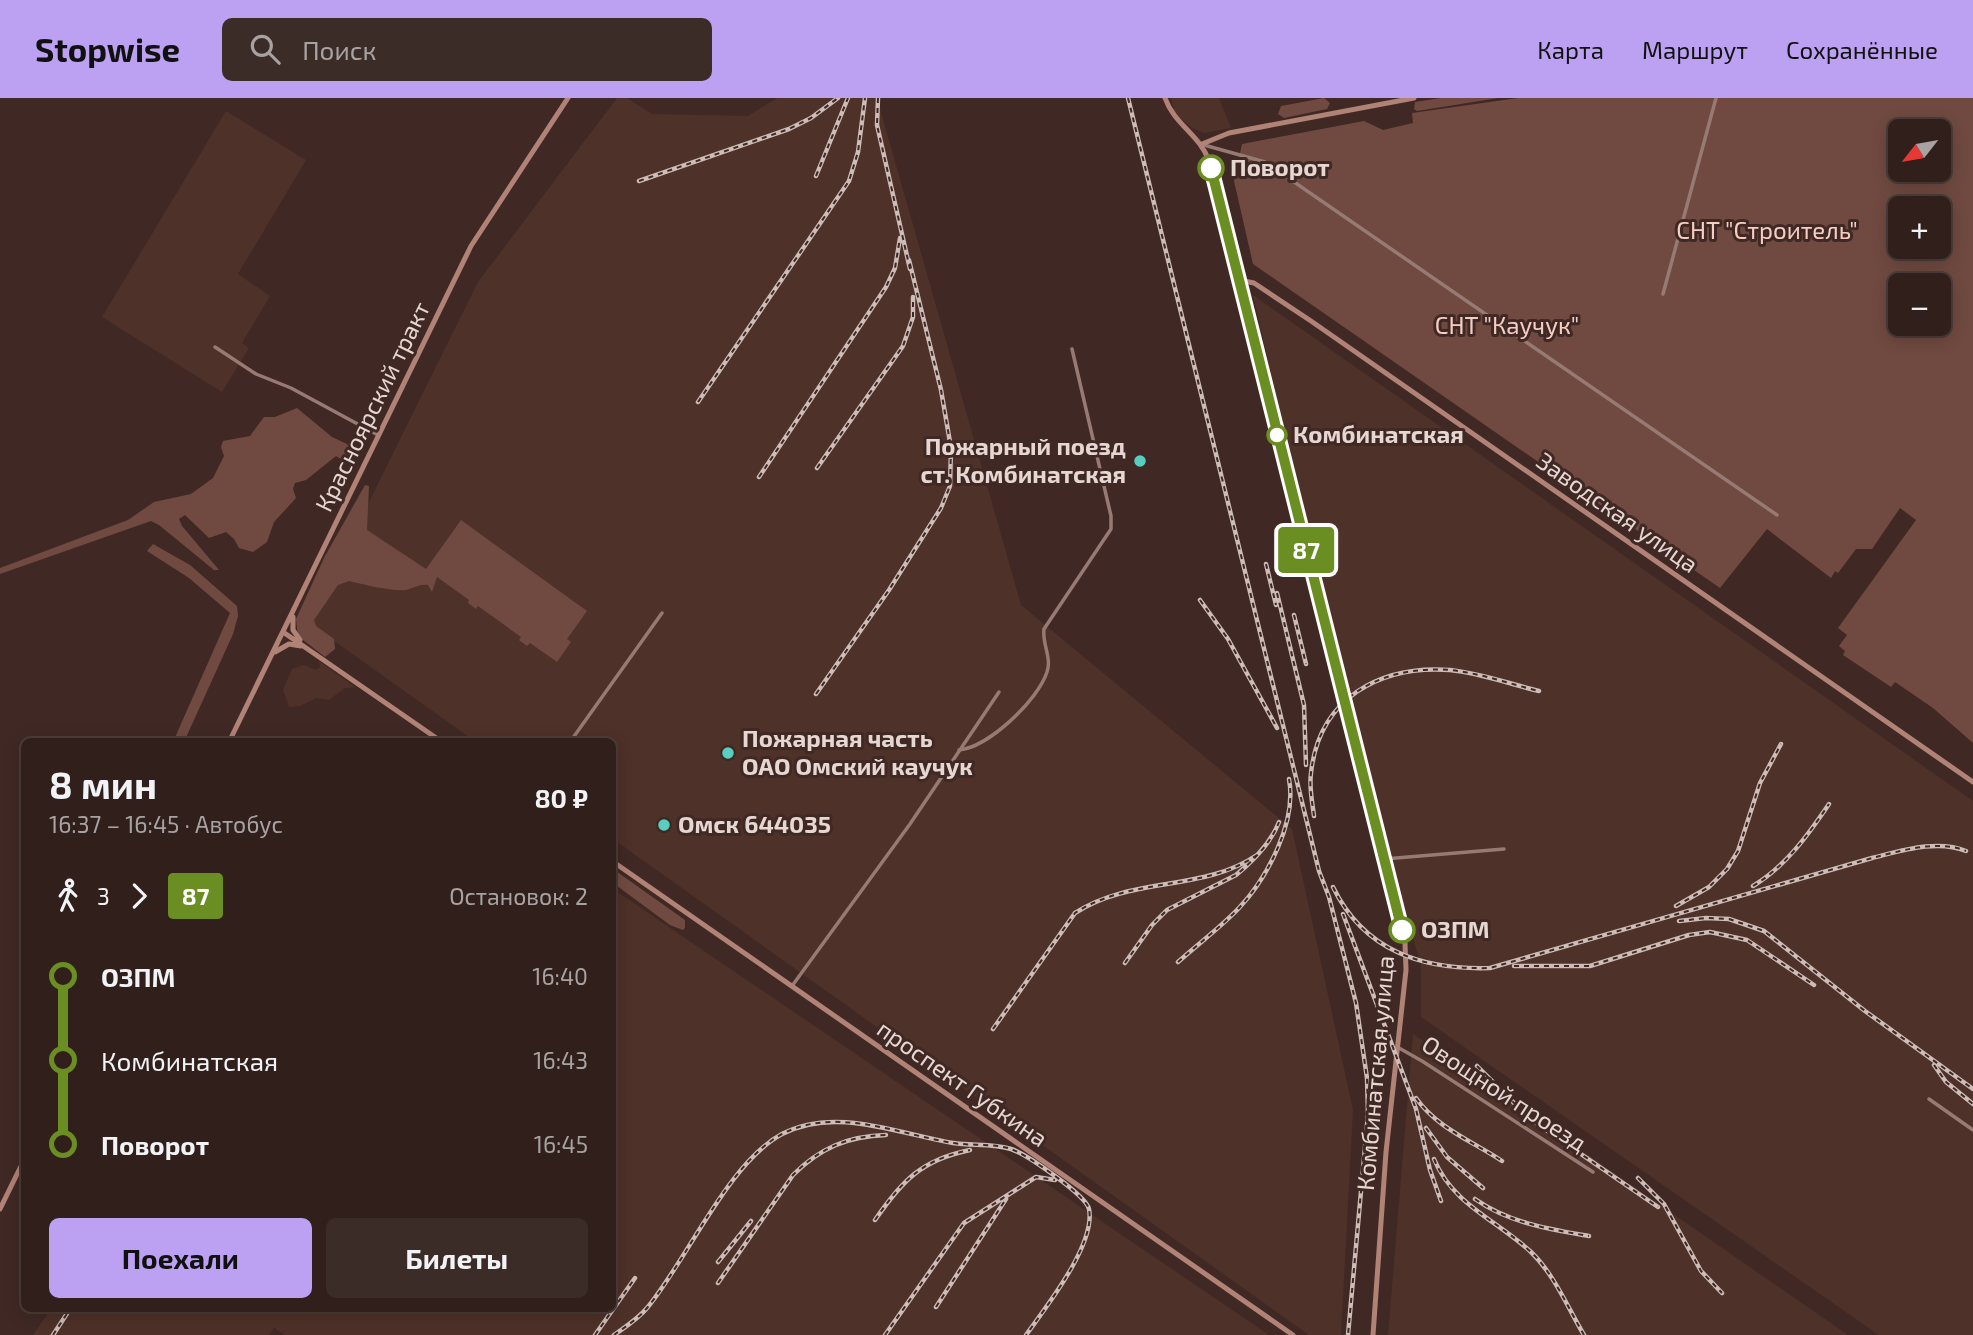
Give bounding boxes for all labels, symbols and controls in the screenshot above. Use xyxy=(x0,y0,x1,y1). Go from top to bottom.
search box xyxy=(222,18,712,81)
text: Stopwise xyxy=(35,29,180,69)
icon: search xyxy=(246,30,284,68)
text: Поиск xyxy=(302,34,376,65)
text: Карта xyxy=(1537,35,1604,64)
text: Маршрут xyxy=(1642,35,1748,64)
text: Сохранённые xyxy=(1786,35,1938,64)
north arrow xyxy=(1888,119,1951,182)
map controls xyxy=(1888,119,1951,336)
place label: Поворот xyxy=(1230,152,1330,181)
marker: Поворот xyxy=(1198,155,1224,181)
button: + xyxy=(1888,196,1951,259)
park label: СНТ "Строитель" xyxy=(1676,215,1858,244)
button: − xyxy=(1888,273,1951,336)
street label: Красноярский тракт xyxy=(308,296,435,516)
park label: СНТ "Каучук" xyxy=(1435,310,1579,340)
place label: Комбинатская xyxy=(1293,419,1464,448)
marker: Комбинатская xyxy=(1267,425,1287,445)
place label: Пожарный поезд ст. Комбинатская xyxy=(921,431,1126,488)
street label: Заводская улица xyxy=(1531,445,1704,579)
marker: Пожарный поезд ст. Комбинатская xyxy=(1132,453,1148,469)
line badge: 87 xyxy=(1274,527,1338,573)
text: 87 xyxy=(1292,535,1320,564)
place label: Пожарная часть ОАО Омский каучук xyxy=(742,723,973,780)
marker: Пожарная часть ОАО Омский каучук xyxy=(720,745,736,761)
text: 8 мин xyxy=(49,761,157,807)
text: 80 ₽ xyxy=(534,782,588,813)
place label: Омск 644035 xyxy=(678,809,831,838)
text: 16:37 – 16:45 · Автобус xyxy=(49,810,283,838)
marker: Омск 644035 xyxy=(656,817,672,833)
icon: walk xyxy=(49,877,87,915)
icon: forward xyxy=(120,877,158,915)
text: 87 xyxy=(182,881,209,910)
text: 3 xyxy=(97,882,110,910)
text: Остановок: 2 xyxy=(449,882,588,910)
place label: ОЗПМ xyxy=(1421,914,1490,943)
marker: ОЗПМ xyxy=(1389,917,1415,943)
street label: Комбинатская улица xyxy=(1350,954,1400,1192)
text: ОЗПМ xyxy=(101,961,175,992)
text: 16:40 xyxy=(532,962,588,990)
street label: проспект Губкина xyxy=(872,1013,1054,1153)
street label: Овощной проезд xyxy=(1417,1029,1593,1157)
text: Комбинатская xyxy=(101,1045,278,1076)
text: 16:43 xyxy=(533,1046,588,1074)
text: Поворот xyxy=(101,1129,209,1160)
text: 16:45 xyxy=(534,1130,588,1158)
button: Поехали xyxy=(49,1218,312,1298)
button: Билеты xyxy=(326,1218,588,1298)

